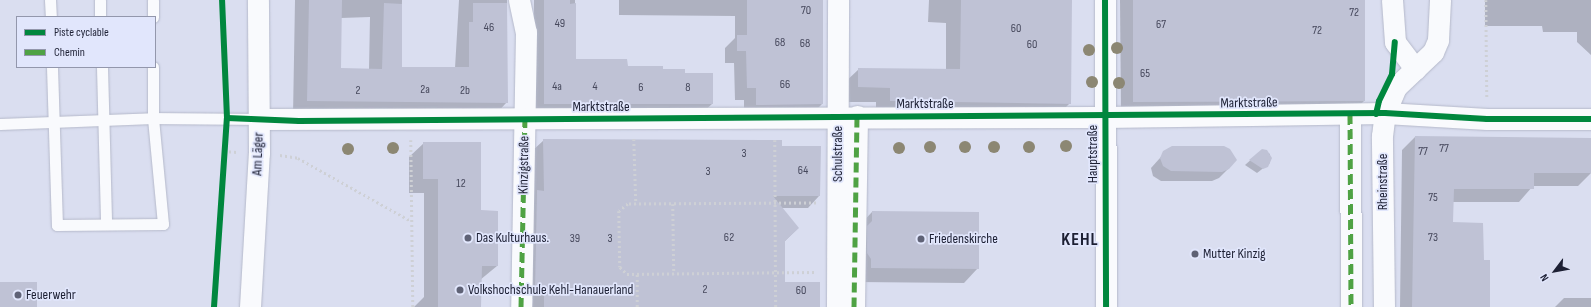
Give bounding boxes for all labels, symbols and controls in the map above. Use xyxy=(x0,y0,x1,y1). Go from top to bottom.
house number: 70 xyxy=(801,4,811,18)
house number: 72 xyxy=(1349,6,1359,20)
legend xyxy=(16,16,156,68)
house number: 49 xyxy=(555,17,565,31)
house number: 67 xyxy=(1156,18,1166,32)
house number: 46 xyxy=(484,21,494,35)
house number: 60 xyxy=(1011,22,1021,36)
house number: 72 xyxy=(1312,24,1322,38)
text: Piste cyclable xyxy=(54,25,109,40)
house number: 68 xyxy=(775,36,785,50)
house number: 68 xyxy=(800,37,810,51)
house number: 60 xyxy=(1027,38,1037,52)
text: Chemin xyxy=(54,45,85,60)
house number: 65 xyxy=(1140,67,1150,81)
house number: 66 xyxy=(780,78,790,92)
house number: 4a xyxy=(552,80,562,94)
house number: 4 xyxy=(592,80,598,94)
house number: 6 xyxy=(638,81,644,95)
house number: 8 xyxy=(685,81,691,95)
house number: 2a xyxy=(420,83,430,97)
house number: 2 xyxy=(356,84,360,98)
house number: 2b xyxy=(460,84,470,98)
street label: Marktstraße xyxy=(1220,94,1278,112)
street label: Marktstraße xyxy=(896,96,954,112)
street label: Marktstraße xyxy=(572,99,630,115)
street label: Hauptstraße xyxy=(1085,125,1101,183)
street label: Schulstraße xyxy=(830,126,846,182)
street label: Am Läger xyxy=(249,132,267,176)
street label: Kinzigstraße xyxy=(515,136,533,194)
house number: 77 xyxy=(1439,142,1449,156)
house number: 77 xyxy=(1418,145,1428,159)
house number: 3 xyxy=(741,147,747,161)
street label: Rheinstraße xyxy=(1375,154,1391,210)
house number: 64 xyxy=(798,164,808,178)
house number: 3 xyxy=(705,165,711,179)
house number: 12 xyxy=(456,177,466,191)
house number: 75 xyxy=(1428,191,1438,205)
district label: KEHL xyxy=(1061,229,1099,251)
place label: Das Kulturhaus. xyxy=(476,230,549,246)
house number: 62 xyxy=(724,231,734,245)
place label: Friedenskirche xyxy=(929,231,998,247)
house number: 73 xyxy=(1428,231,1438,245)
house number: 39 xyxy=(570,232,580,246)
house number: 3 xyxy=(607,232,613,246)
marker: Das Kulturhaus. xyxy=(463,233,473,243)
marker: Friedenskirche xyxy=(916,234,926,244)
place label: Mutter Kinzig xyxy=(1203,246,1266,262)
marker: Mutter Kinzig xyxy=(1190,249,1200,259)
north arrow xyxy=(1535,251,1575,291)
text: N xyxy=(1537,272,1551,284)
place label: Volkshochschule Kehl-Hanauerland xyxy=(468,282,633,298)
house number: 2 xyxy=(703,283,707,297)
house number: 60 xyxy=(796,284,806,298)
marker: Volkshochschule Kehl-Hanauerland xyxy=(455,285,465,295)
place label: Feuerwehr xyxy=(26,287,76,303)
marker: Feuerwehr xyxy=(13,290,23,300)

